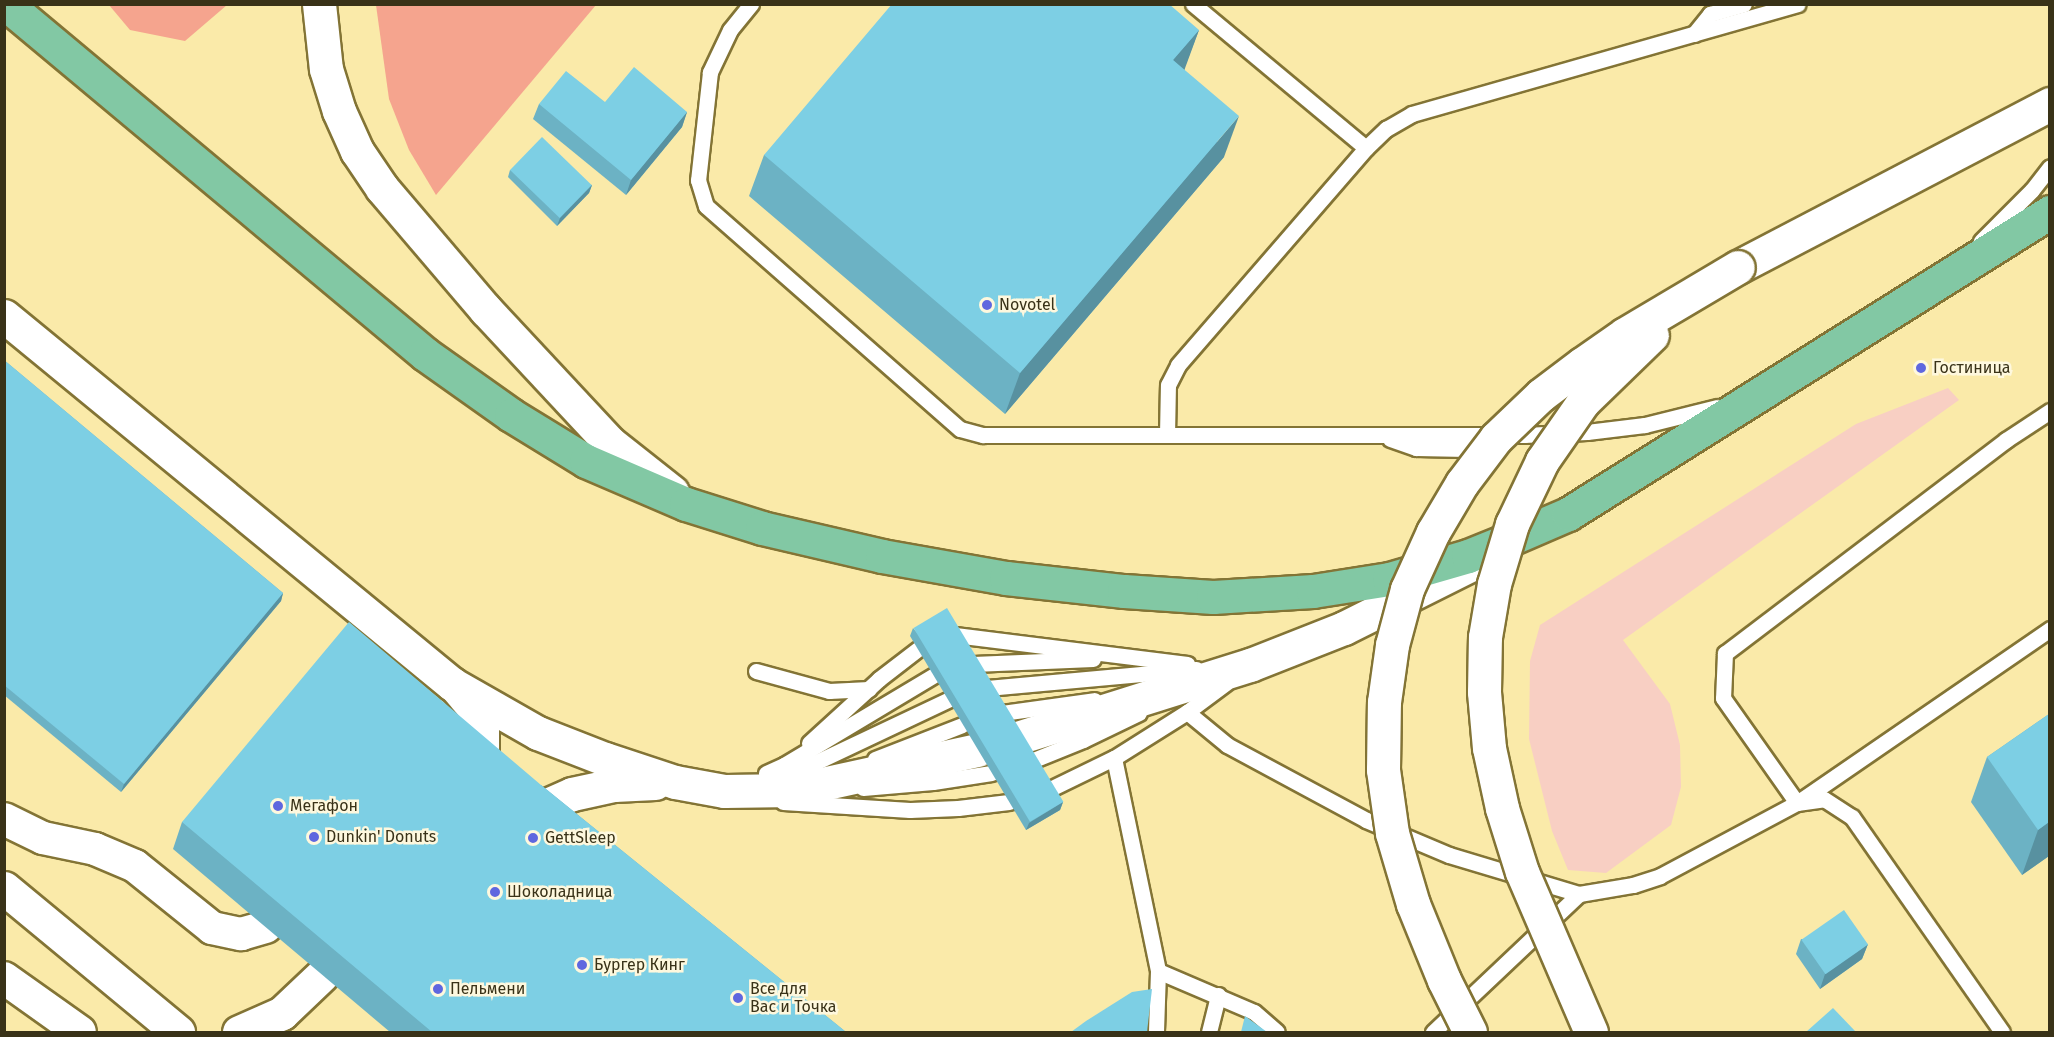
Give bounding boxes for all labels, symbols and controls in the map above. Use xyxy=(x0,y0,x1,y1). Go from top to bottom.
place label: Novotel xyxy=(999,295,1055,315)
marker: Novotel xyxy=(980,298,994,312)
place label: Гостиница xyxy=(1933,358,2010,378)
marker: Гостиница xyxy=(1914,361,1928,375)
place label: Мегафон xyxy=(290,796,358,816)
marker: Мегафон xyxy=(271,799,285,813)
place label: Dunkin' Donuts xyxy=(326,827,436,847)
place label: GettSleep xyxy=(545,828,616,848)
marker: Dunkin' Donuts xyxy=(307,830,321,844)
marker: GettSleep xyxy=(526,831,540,845)
place label: Шоколадница xyxy=(507,882,612,902)
marker: Шоколадница xyxy=(488,885,502,899)
place label: Бургер Кинг xyxy=(594,955,685,975)
marker: Бургер Кинг xyxy=(575,958,589,972)
place label: Пельмени xyxy=(450,979,525,999)
place label: Все для Вас и Точка xyxy=(750,979,836,1017)
marker: Пельмени xyxy=(431,982,445,996)
marker: Все для Вас и Точка xyxy=(731,991,745,1005)

